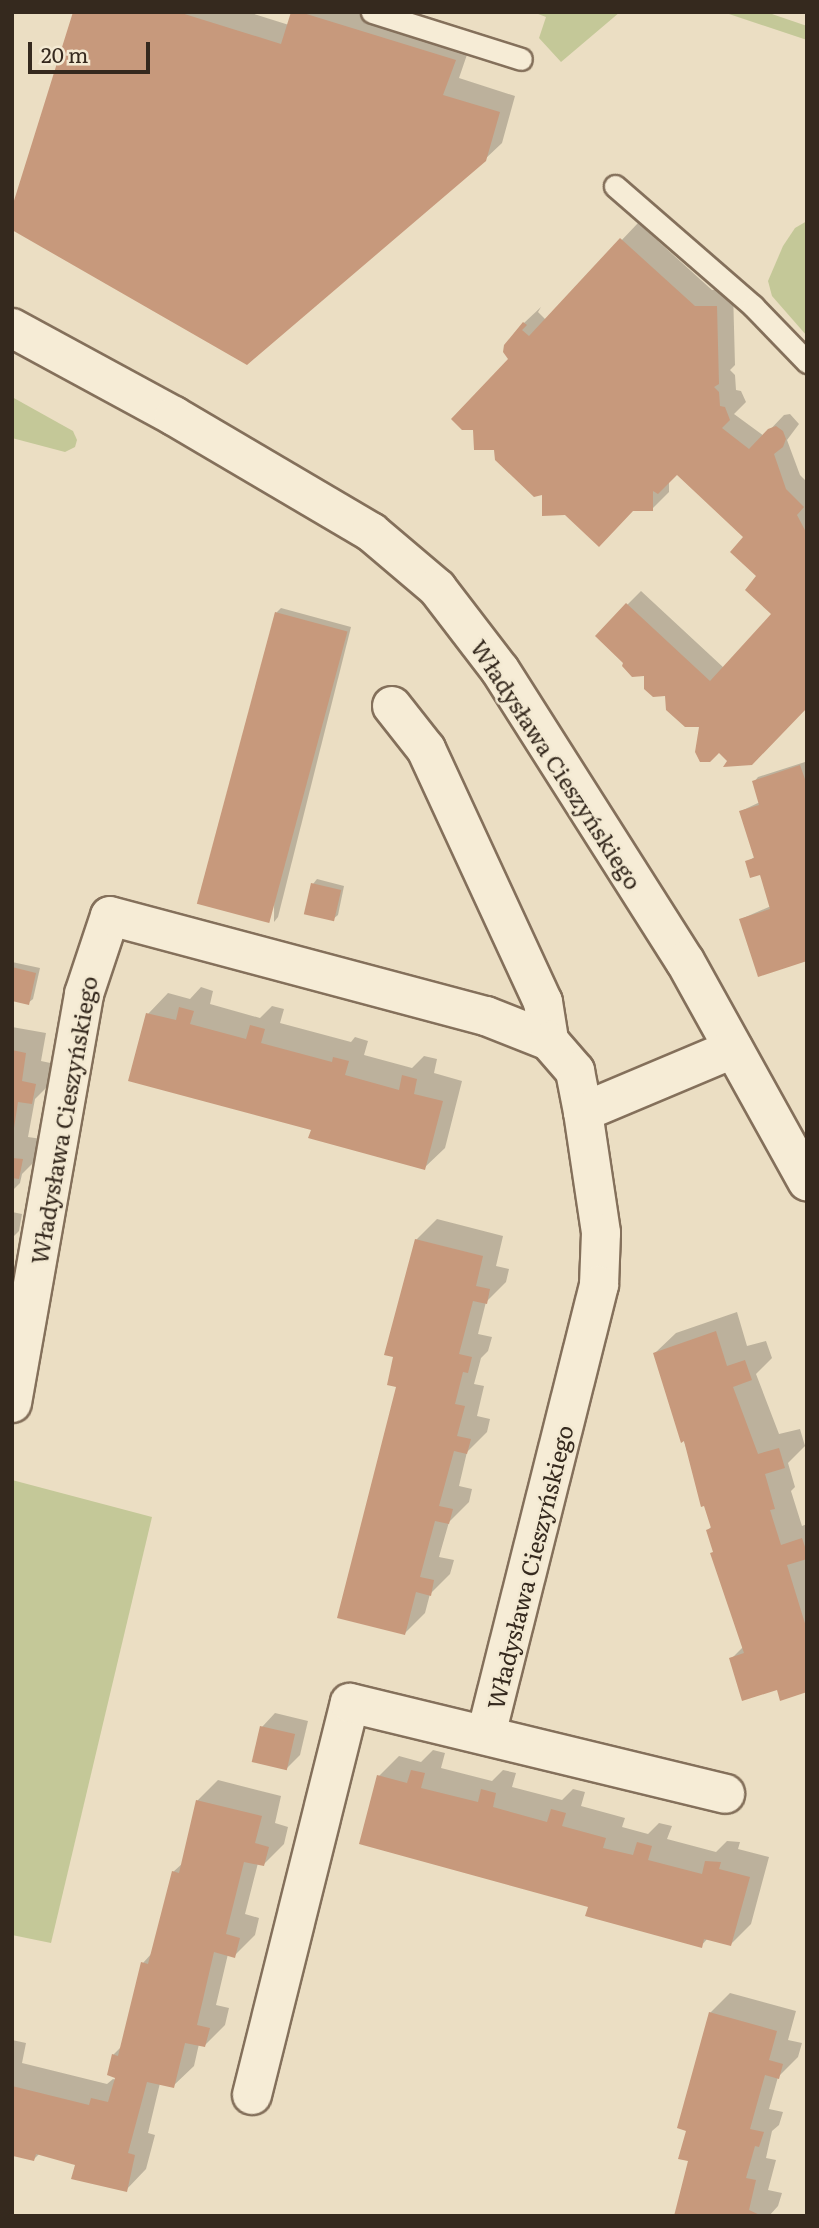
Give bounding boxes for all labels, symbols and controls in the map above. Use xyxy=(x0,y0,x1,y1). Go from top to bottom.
scale bar xyxy=(32,28,154,72)
text: 20 m xyxy=(41,38,88,69)
street label: Władysława Cieszyńskiego xyxy=(466,634,648,894)
street label: Władysława Cieszyńskiego xyxy=(24,974,102,1266)
street label: Władysława Cieszyńskiego xyxy=(480,1422,578,1712)

